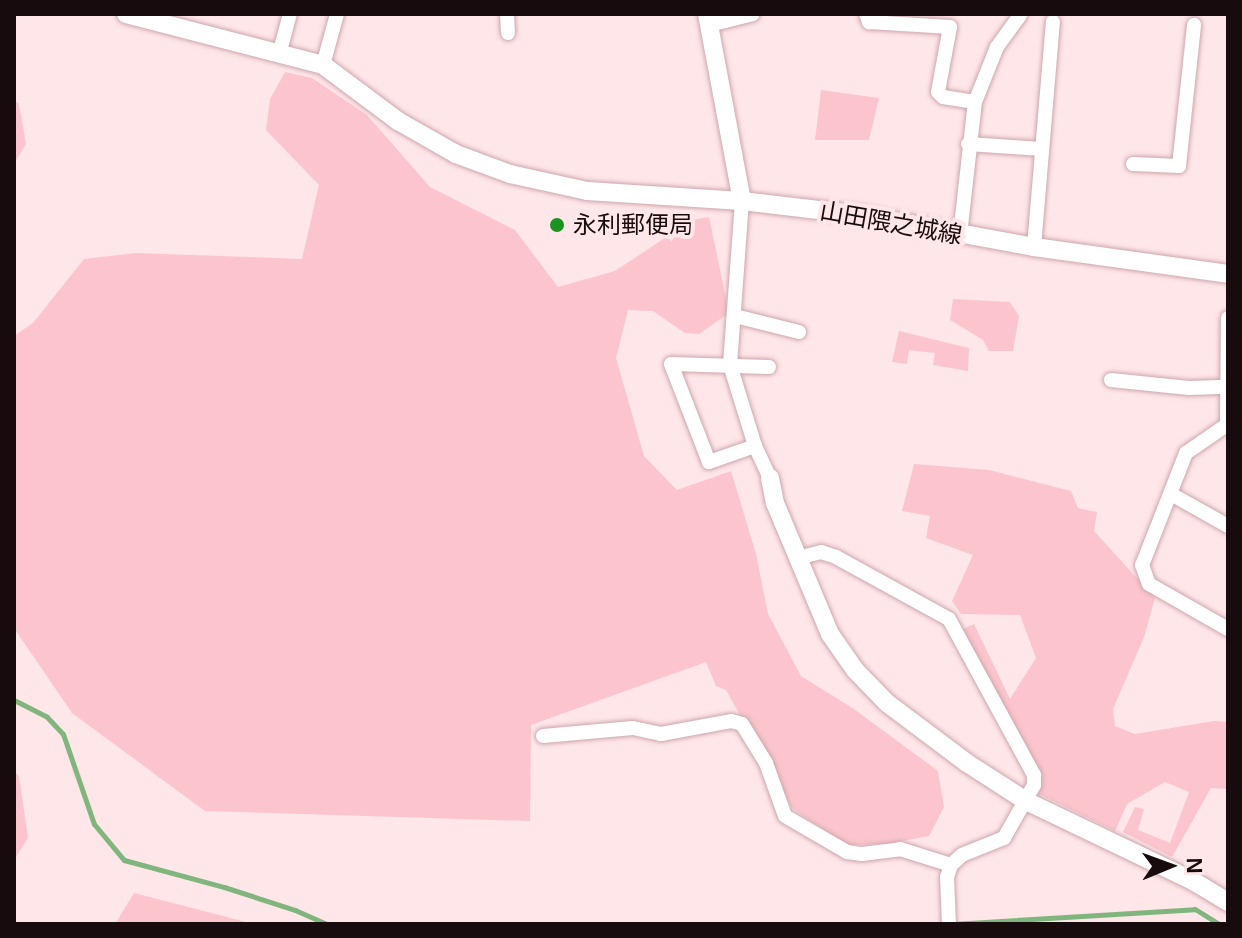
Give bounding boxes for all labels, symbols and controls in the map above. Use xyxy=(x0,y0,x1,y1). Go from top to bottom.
street label: 山田隈之城線 xyxy=(818,196,964,250)
place label: 永利郵便局 xyxy=(573,211,693,239)
marker: 永利郵便局 xyxy=(548,216,566,234)
north arrow xyxy=(1130,826,1210,906)
text: N xyxy=(1182,857,1207,874)

